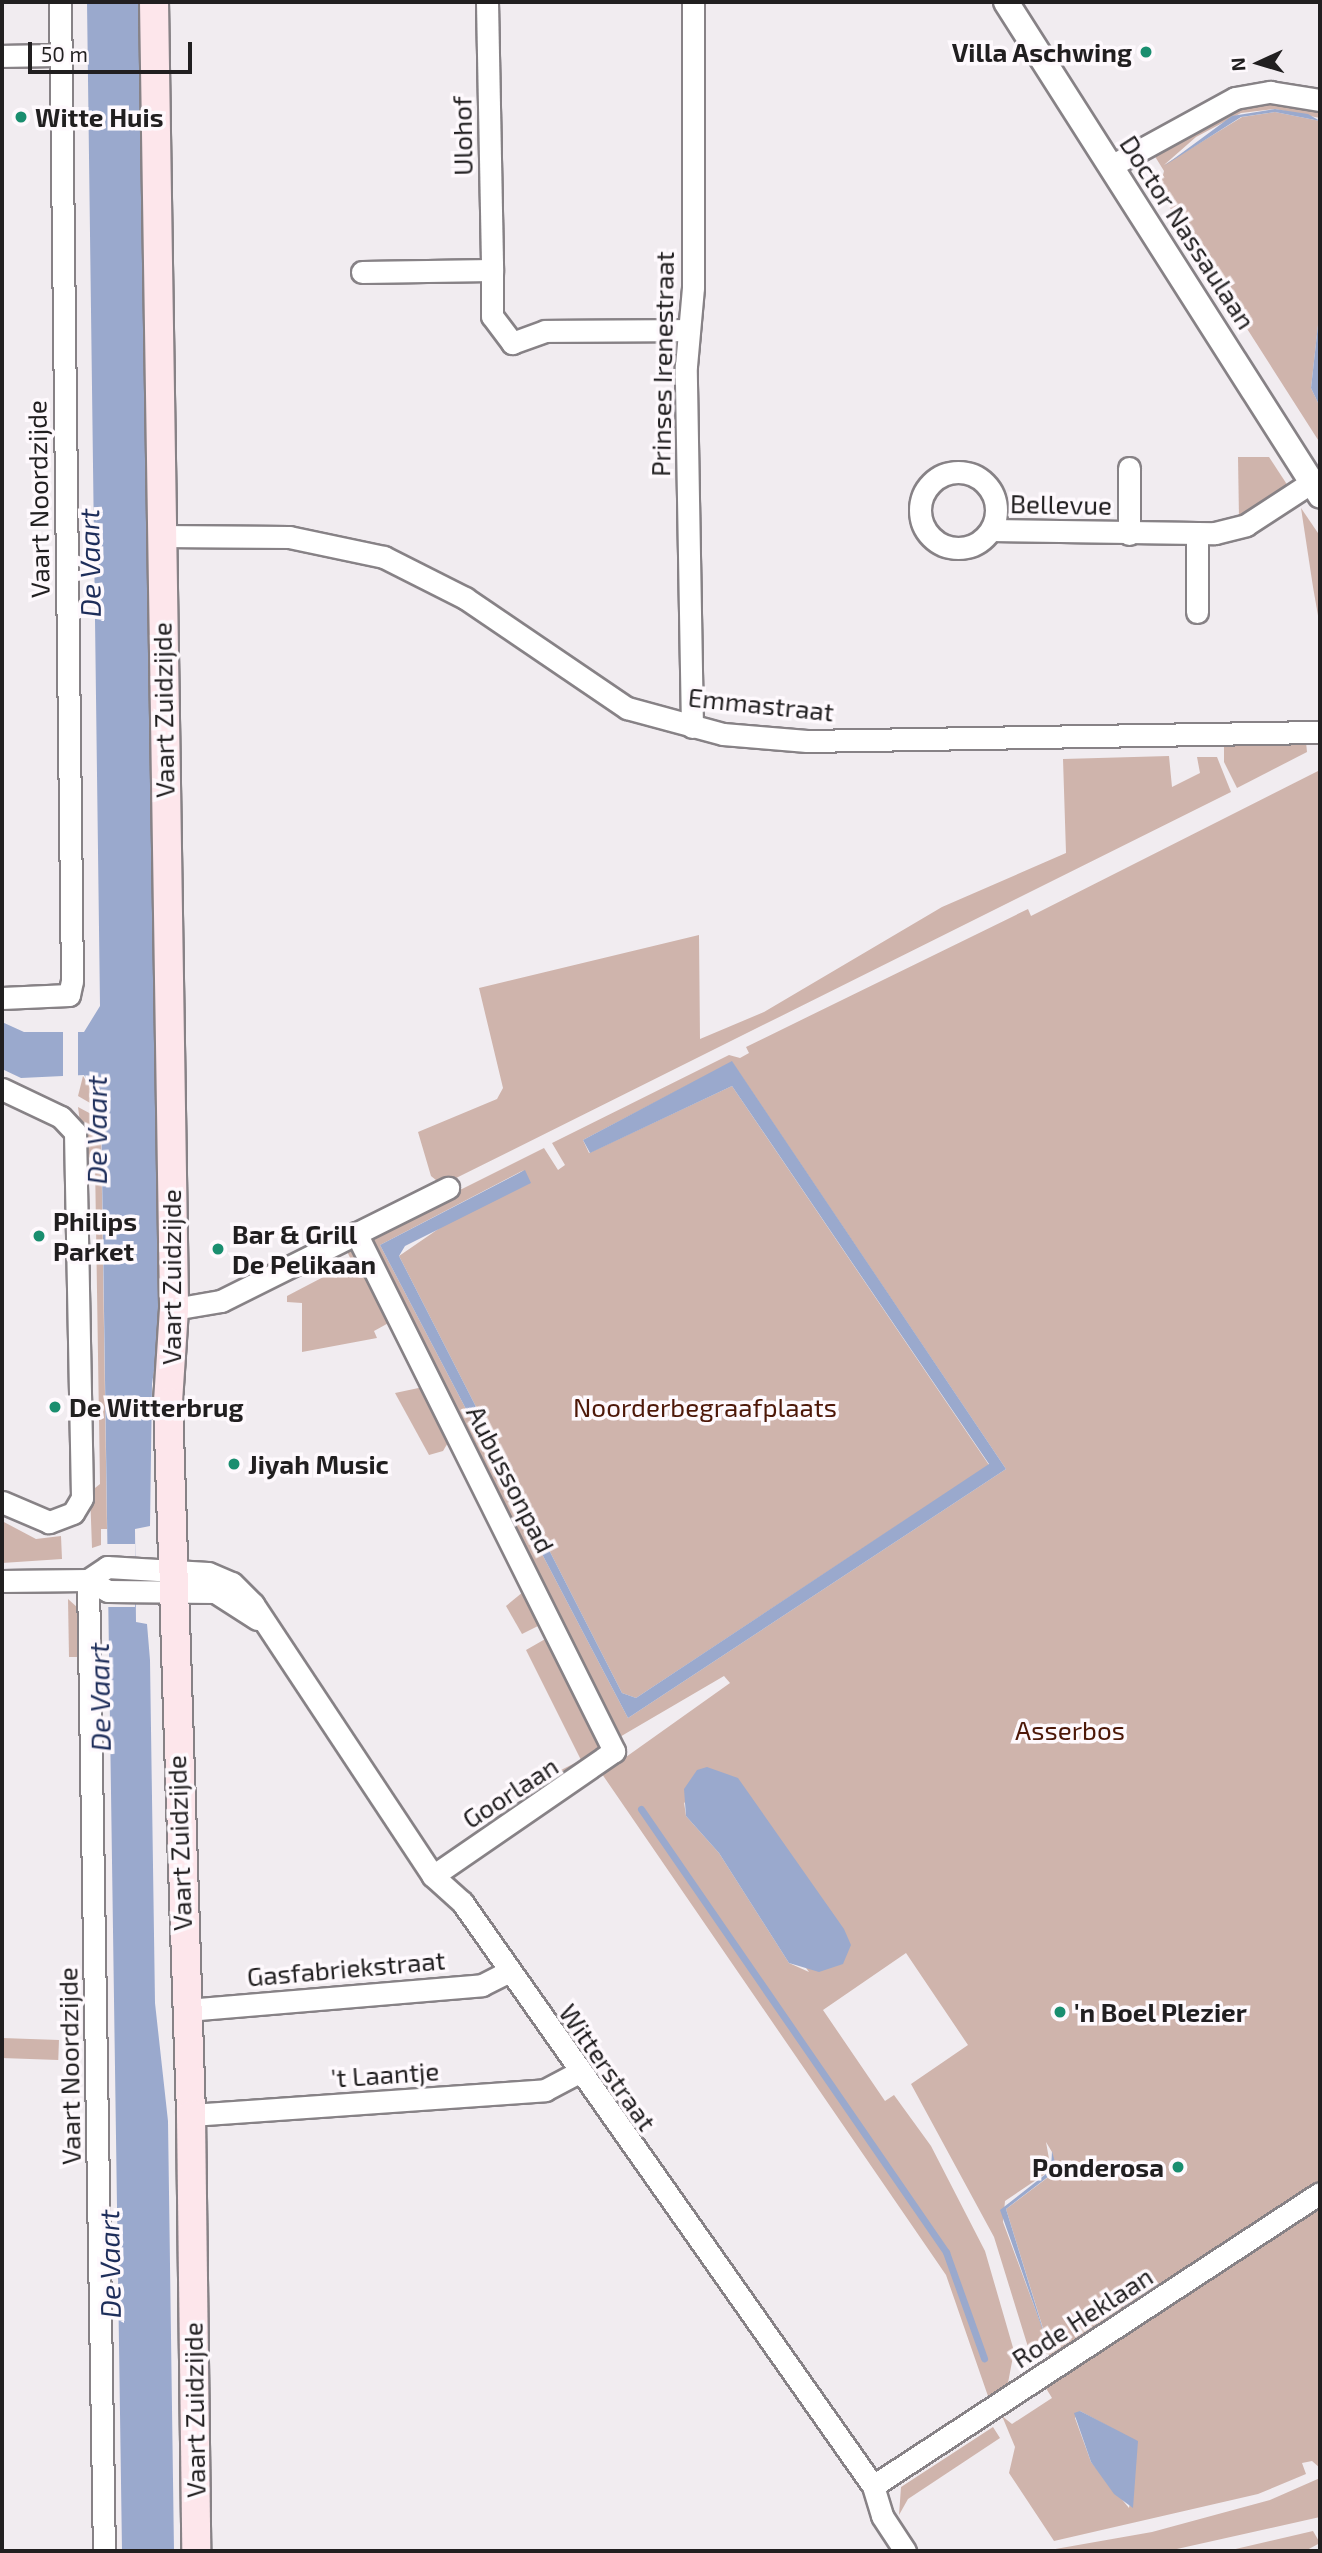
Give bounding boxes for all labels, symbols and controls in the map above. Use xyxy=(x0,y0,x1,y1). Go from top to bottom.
scale bar xyxy=(32,28,196,72)
north arrow xyxy=(1224,28,1294,98)
place label: Villa Aschwing xyxy=(951,36,1132,68)
text: 50 m xyxy=(41,41,88,66)
marker: Villa Aschwing xyxy=(1138,44,1154,60)
text: N xyxy=(1226,57,1250,72)
street label: Ulohof xyxy=(446,96,478,176)
place label: Witte Huis xyxy=(35,101,164,133)
marker: Witte Huis xyxy=(13,109,29,125)
street label: Doctor Nassaulaan xyxy=(1114,129,1262,335)
street label: Prinses Irenestraat xyxy=(644,251,680,477)
street label: Vaart Noordzijde xyxy=(21,400,55,598)
street label: Bellevue xyxy=(1010,488,1112,520)
water label: De Vaart xyxy=(71,508,107,618)
street label: Vaart Zuidzijde xyxy=(146,622,180,798)
street label: Emmastraat xyxy=(687,681,835,727)
water label: De Vaart xyxy=(79,1075,113,1185)
street label: Vaart Zuidzijde xyxy=(155,1189,187,1365)
place label: Philips Parket xyxy=(53,1205,137,1266)
place label: Bar & Grill De Pelikaan xyxy=(232,1218,376,1280)
marker: Philips Parket xyxy=(31,1228,47,1244)
marker: Bar & Grill De Pelikaan xyxy=(210,1241,226,1257)
place label: De Witterbrug xyxy=(69,1391,244,1423)
park label: Noorderbegraafplaats xyxy=(573,1391,837,1423)
marker: De Witterbrug xyxy=(47,1399,63,1415)
street label: Aubussonpad xyxy=(461,1400,561,1558)
place label: Jiyah Music xyxy=(248,1448,389,1480)
marker: Jiyah Music xyxy=(226,1456,242,1472)
water label: De Vaart xyxy=(81,1642,117,1752)
park label: Asserbos xyxy=(1015,1714,1125,1746)
street label: Goorlaan xyxy=(456,1750,564,1834)
street label: Vaart Zuidzijde xyxy=(160,1755,198,1931)
street label: Gasfabriekstraat xyxy=(246,1944,446,1992)
street label: Vaart Noordzijde xyxy=(52,1967,86,2165)
place label: 'n Boel Plezier xyxy=(1074,1996,1247,2028)
street label: Witterstraat xyxy=(553,1998,663,2136)
marker: 'n Boel Plezier xyxy=(1052,2004,1068,2020)
street label: 't Laantje xyxy=(330,2055,440,2093)
place label: Ponderosa xyxy=(1032,2151,1164,2183)
marker: Ponderosa xyxy=(1170,2159,1186,2175)
water label: De Vaart xyxy=(91,2209,127,2319)
street label: Rode Heklaan xyxy=(1006,2260,1158,2374)
street label: Vaart Zuidzijde xyxy=(177,2322,211,2498)

